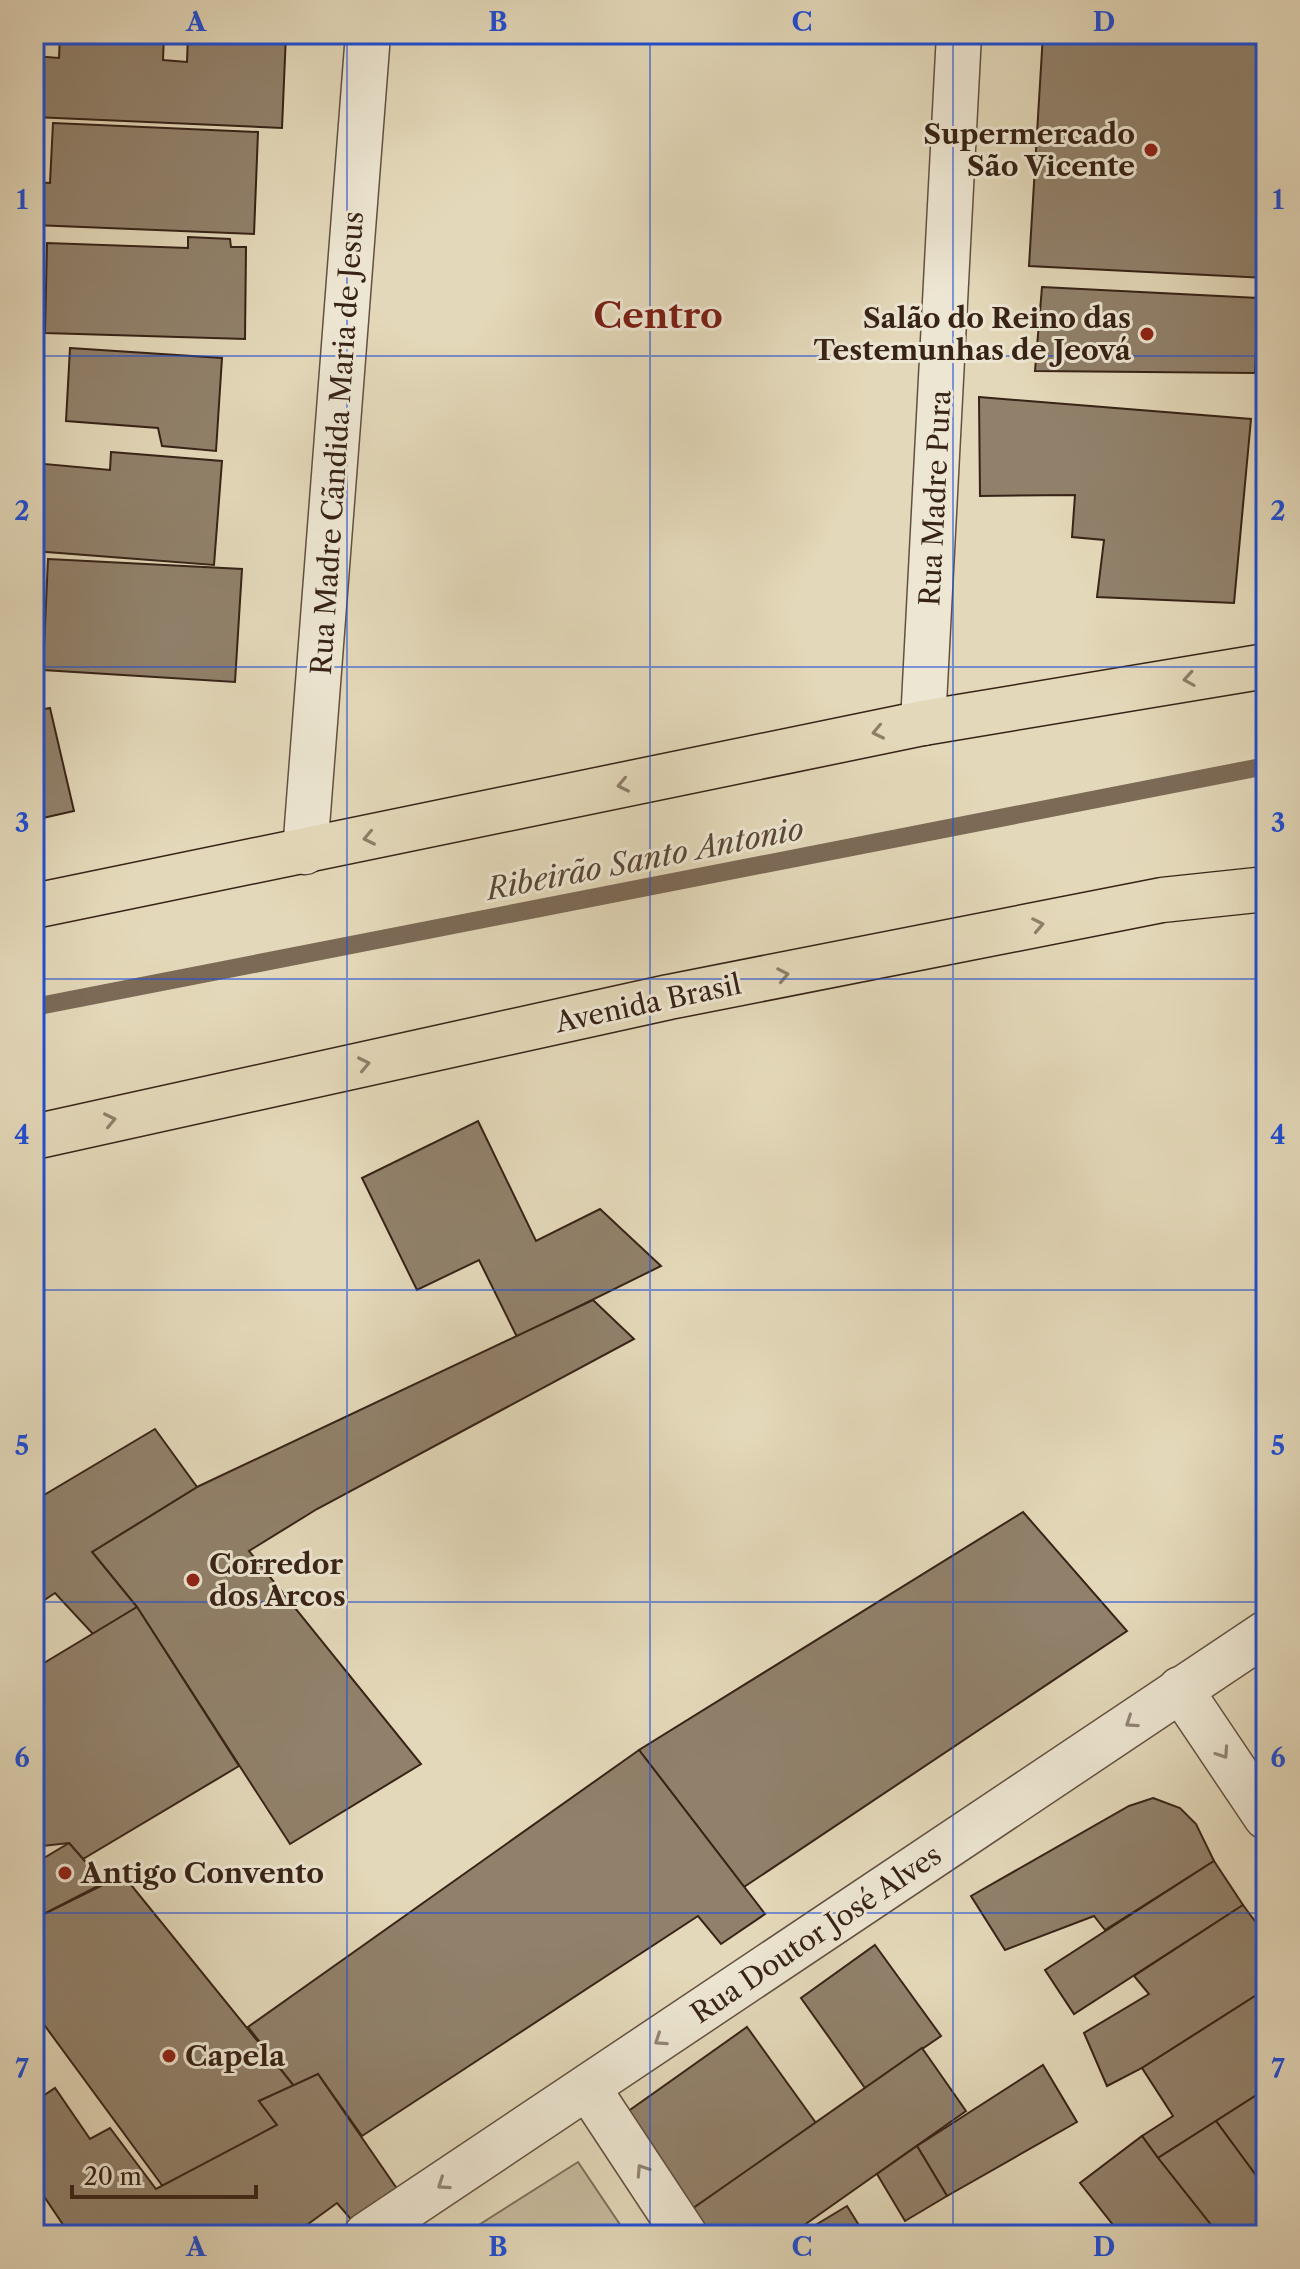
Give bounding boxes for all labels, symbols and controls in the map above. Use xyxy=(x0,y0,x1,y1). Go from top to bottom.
text: A xyxy=(185,6,207,38)
text: B xyxy=(488,6,508,38)
text: C xyxy=(792,6,812,38)
text: D xyxy=(1093,6,1115,38)
place label: Supermercado São Vicente xyxy=(923,117,1135,183)
marker: Supermercado São Vicente xyxy=(1142,141,1160,159)
text: 1 xyxy=(16,184,28,216)
text: 1 xyxy=(1272,184,1284,216)
street label: Rua Madre Cãndida Maria de Jesus xyxy=(304,210,370,676)
district label: Centro xyxy=(593,293,723,337)
place label: Salão do Reino das Testemunhas de Jeová xyxy=(814,301,1132,367)
marker: Salão do Reino das Testemunhas de Jeová xyxy=(1138,325,1156,343)
street label: Rua Madre Pura xyxy=(912,389,958,607)
text: 2 xyxy=(14,495,30,527)
text: 2 xyxy=(1270,495,1286,527)
one-way arrow xyxy=(1182,670,1196,687)
one-way arrow xyxy=(871,723,885,740)
one-way arrow xyxy=(617,776,630,793)
text: 3 xyxy=(15,807,29,839)
text: 3 xyxy=(1271,807,1285,839)
water label: Ribeirão Santo Antonio xyxy=(481,810,807,908)
one-way arrow xyxy=(362,829,376,846)
one-way arrow xyxy=(1031,917,1044,934)
street label: Avenida Brasil xyxy=(551,967,744,1039)
one-way arrow xyxy=(775,967,789,984)
one-way arrow xyxy=(357,1056,370,1073)
one-way arrow xyxy=(103,1112,117,1129)
text: 4 xyxy=(14,1119,30,1151)
text: 4 xyxy=(1270,1119,1286,1151)
text: 5 xyxy=(15,1430,29,1462)
text: 5 xyxy=(1271,1430,1285,1462)
place label: Corredor dos Arcos xyxy=(209,1547,346,1613)
marker: Corredor dos Arcos xyxy=(184,1571,202,1589)
one-way arrow xyxy=(1125,1712,1139,1727)
text: 6 xyxy=(14,1742,30,1774)
text: 6 xyxy=(1270,1742,1286,1774)
one-way arrow xyxy=(1213,1744,1228,1758)
street label: Rua Doutor José Alves xyxy=(684,1838,948,2030)
place label: Antigo Convento xyxy=(80,1856,324,1890)
marker: Antigo Convento xyxy=(56,1864,74,1882)
one-way arrow xyxy=(654,2030,668,2045)
place label: Capela xyxy=(185,2039,286,2073)
marker: Capela xyxy=(160,2047,178,2065)
text: 7 xyxy=(15,2053,29,2085)
text: 7 xyxy=(1271,2053,1285,2085)
scale bar xyxy=(72,2149,256,2199)
text: 20 m xyxy=(84,2162,142,2191)
one-way arrow xyxy=(637,2164,652,2178)
one-way arrow xyxy=(438,2174,452,2189)
text: A xyxy=(185,2231,207,2263)
text: B xyxy=(488,2231,508,2263)
text: C xyxy=(792,2231,812,2263)
text: D xyxy=(1093,2231,1115,2263)

